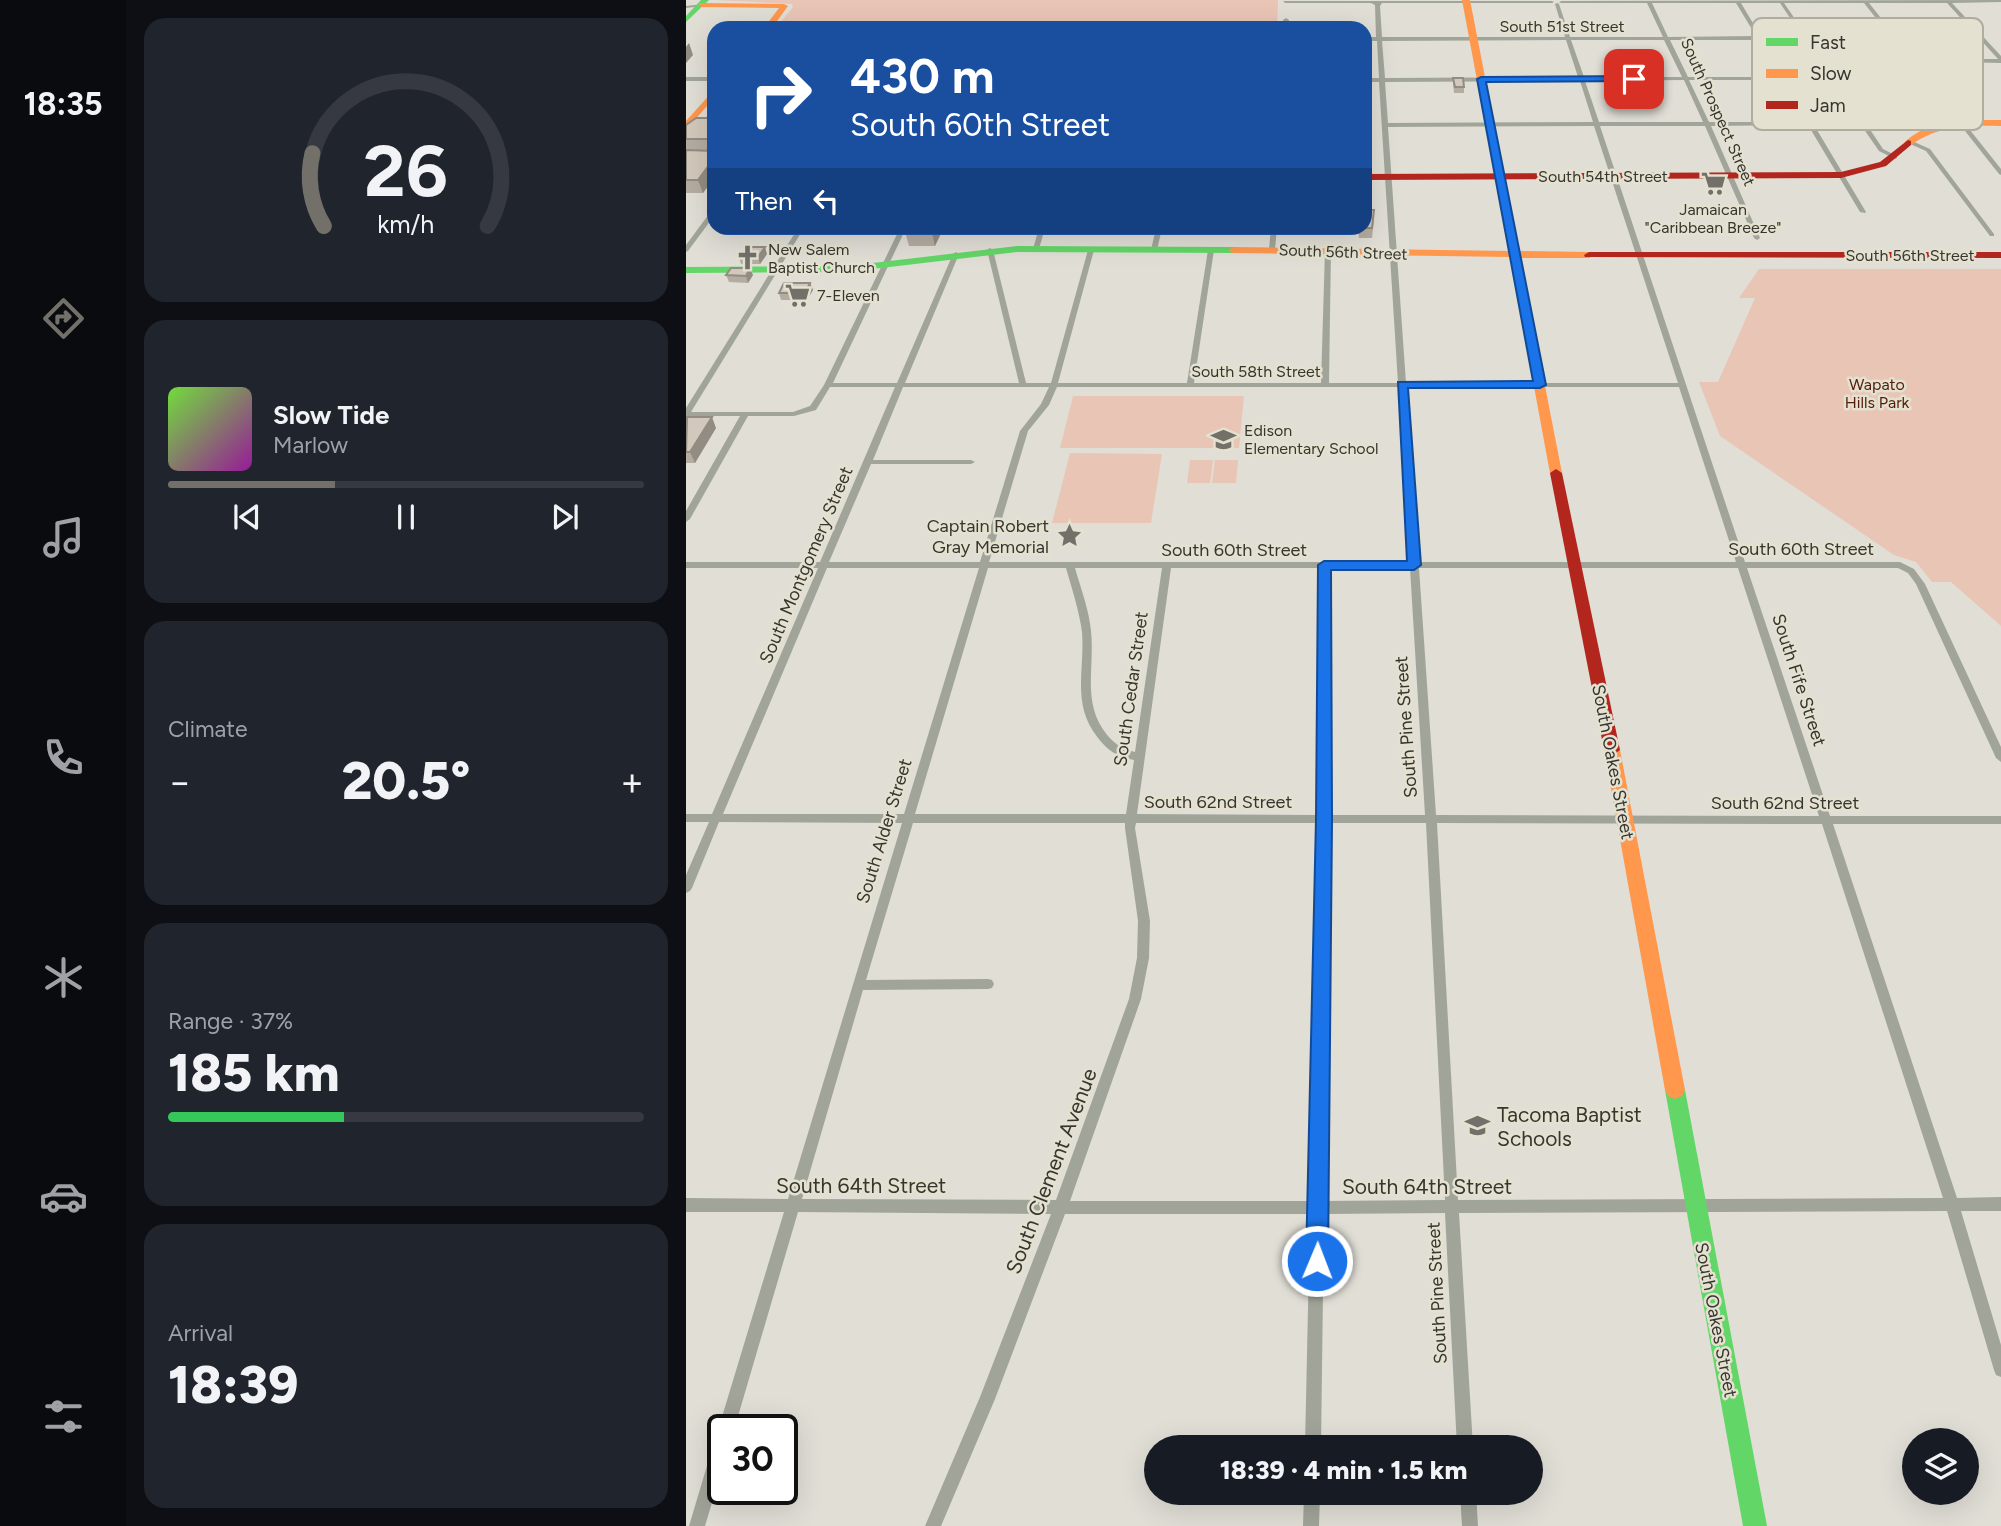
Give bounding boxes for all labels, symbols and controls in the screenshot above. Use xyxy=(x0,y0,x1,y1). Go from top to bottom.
street label: South 51st Street xyxy=(1499,17,1625,36)
legend xyxy=(1752,18,1983,130)
text: Fast xyxy=(1810,31,1846,54)
street label: South Prospect Street xyxy=(1677,35,1759,189)
text: 430 m xyxy=(850,46,994,105)
icon: right xyxy=(735,49,826,140)
pin xyxy=(1604,49,1664,109)
icon: arrive xyxy=(1615,60,1653,98)
text: Slow xyxy=(1810,62,1852,85)
text: 18:35 xyxy=(23,85,103,123)
text: Jam xyxy=(1810,94,1846,117)
text: South 60th Street xyxy=(850,106,1110,144)
text: 26 xyxy=(364,127,448,214)
street label: South 54th Street xyxy=(1538,167,1668,186)
supermarket icon: Jamaican "Caribbean Breeze" xyxy=(1699,169,1727,197)
icon: left xyxy=(807,182,845,220)
text: Then xyxy=(735,185,793,217)
place label: Jamaican "Caribbean Breeze" xyxy=(1645,200,1781,237)
text: km/h xyxy=(377,209,435,239)
place label: New Salem Baptist Church xyxy=(768,240,875,277)
street label: South 56th Street xyxy=(1278,240,1408,264)
church icon: New Salem Baptist Church xyxy=(734,244,762,272)
street label: South 56th Street xyxy=(1846,246,1974,265)
supermarket icon: 7-Eleven xyxy=(783,281,811,309)
place label: 7-Eleven xyxy=(817,286,880,305)
icon: directions xyxy=(39,294,88,343)
street label: South 58th Street xyxy=(1191,362,1321,381)
park label: Wapato Hills Park xyxy=(1845,375,1910,412)
text: Slow Tide xyxy=(273,399,389,431)
place label: Edison Elementary School xyxy=(1244,421,1378,458)
school or university icon: Edison Elementary School xyxy=(1210,425,1238,453)
text: Marlow xyxy=(273,431,348,459)
street label: South Montgomery Street xyxy=(754,463,858,667)
icon: previous xyxy=(228,498,266,536)
icon: pause xyxy=(387,498,425,536)
icon: next xyxy=(546,498,584,536)
icon: music xyxy=(39,513,88,562)
place label: Captain Robert Gray Memorial xyxy=(927,515,1049,558)
place icon: Captain Robert Gray Memorial xyxy=(1055,522,1083,550)
street label: South 60th Street xyxy=(1728,538,1874,560)
street label: South 60th Street xyxy=(1161,539,1307,561)
street label: South Cedar Street xyxy=(1109,610,1153,768)
street label: South Fife Street xyxy=(1767,611,1831,749)
street label: South Pine Street xyxy=(1390,655,1422,799)
street label: South Oakes Street xyxy=(1587,683,1639,842)
text: Climate xyxy=(168,715,247,743)
icon: phone xyxy=(39,733,88,782)
text: 20.5° xyxy=(342,750,470,812)
street label: South Alder Street xyxy=(852,756,917,906)
text: − xyxy=(168,759,192,805)
text: + xyxy=(620,759,644,805)
street label: South 62nd Street xyxy=(1144,791,1292,813)
street label: South 62nd Street xyxy=(1711,792,1859,814)
icon: climate xyxy=(39,953,88,1002)
text: Range · 37% xyxy=(168,1007,293,1035)
text: 185 km xyxy=(168,1042,340,1104)
street label: South Clement Avenue xyxy=(1000,1065,1102,1277)
place label: Tacoma Baptist Schools xyxy=(1497,1102,1642,1151)
school or university icon: Tacoma Baptist Schools xyxy=(1463,1112,1491,1140)
icon: car xyxy=(39,1172,88,1221)
street label: South 64th Street xyxy=(776,1173,946,1198)
street label: South 64th Street xyxy=(1342,1174,1512,1199)
street label: South Pine Street xyxy=(1422,1221,1452,1365)
position arrow xyxy=(1280,1224,1354,1298)
street label: South Oakes Street xyxy=(1690,1241,1742,1400)
text: Arrival xyxy=(168,1319,233,1347)
text: 18:39 xyxy=(168,1354,298,1416)
icon: filters xyxy=(39,1392,88,1441)
speed limit sign: 30 xyxy=(707,1414,798,1505)
map controls xyxy=(1902,1428,1979,1505)
button: layers xyxy=(1902,1428,1979,1505)
text: 18:39 · 4 min · 1.5 km xyxy=(1220,1454,1467,1486)

